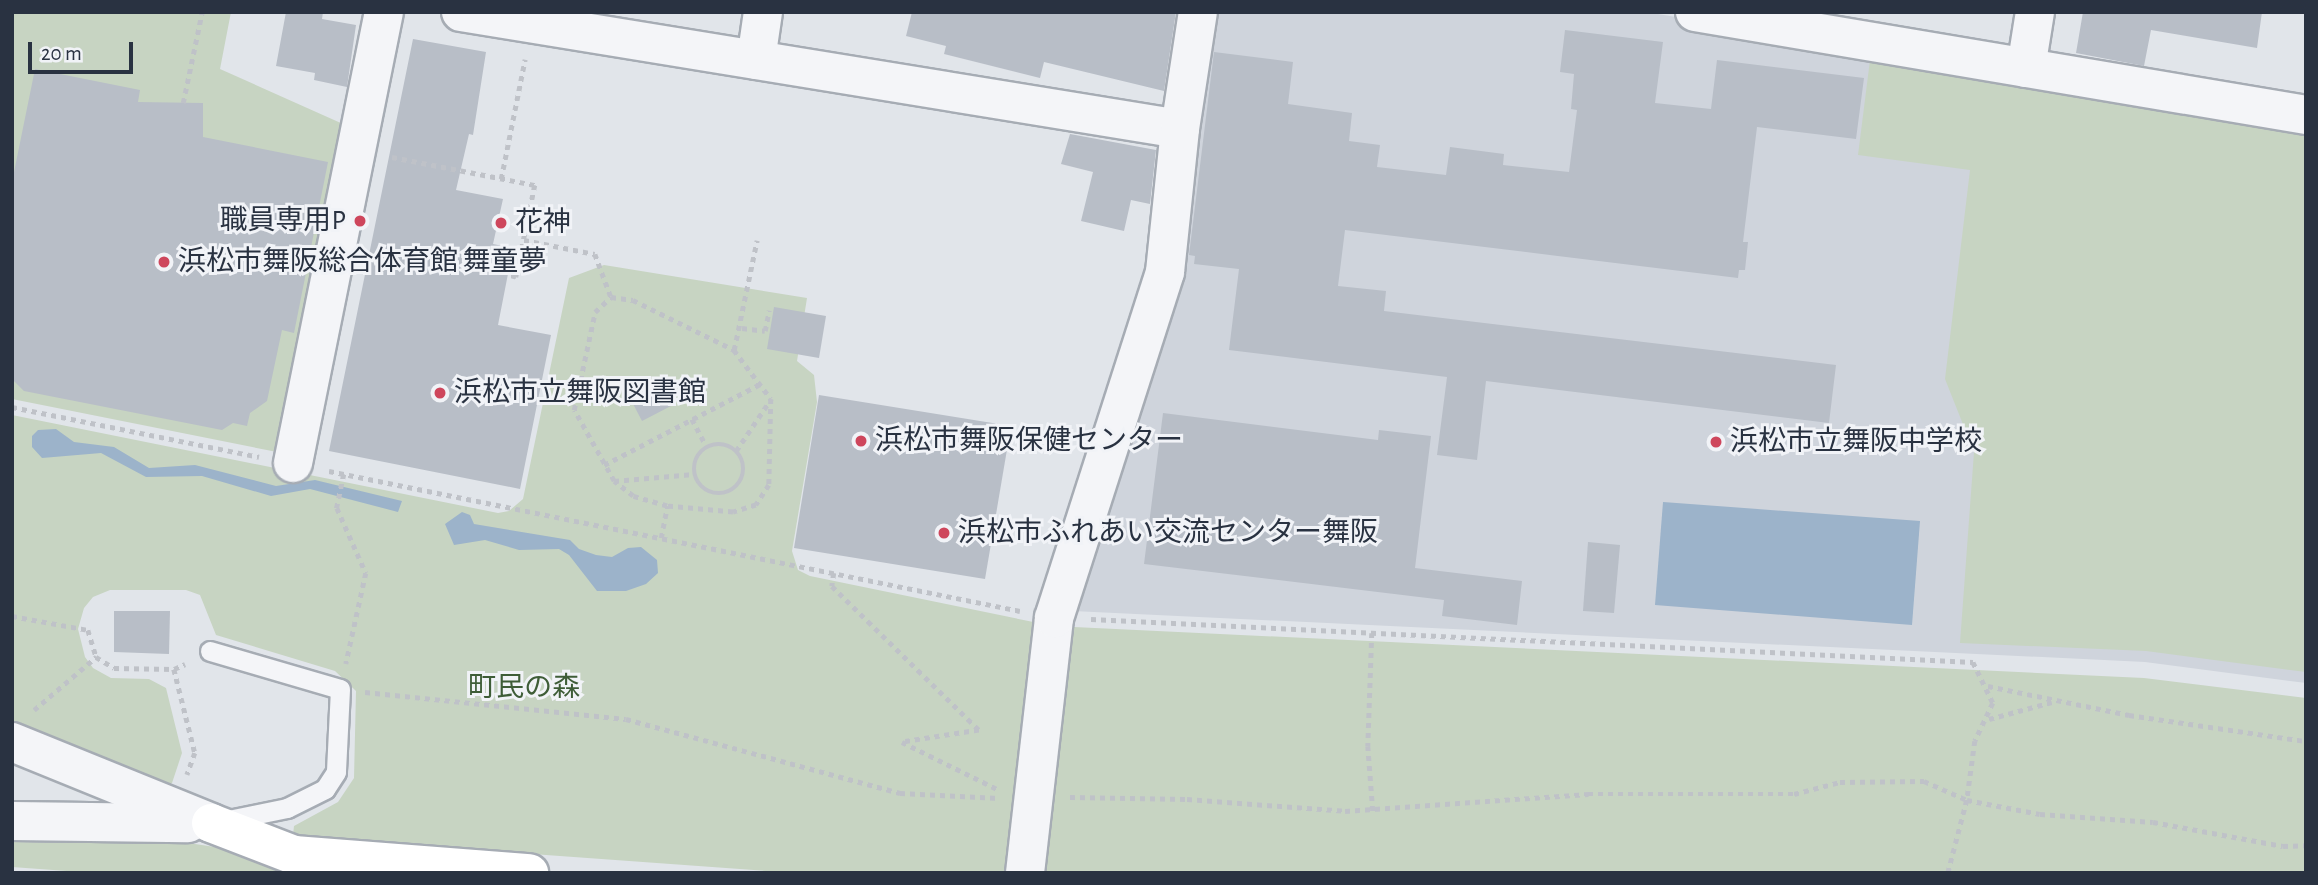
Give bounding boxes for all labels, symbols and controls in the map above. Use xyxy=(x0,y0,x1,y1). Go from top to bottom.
scale bar xyxy=(32,28,136,72)
text: 20 m xyxy=(41,43,82,64)
place label: 職員専用P xyxy=(219,204,346,238)
place label: 花神 xyxy=(515,206,571,240)
marker: 職員専用P xyxy=(352,213,368,229)
marker: 花神 xyxy=(493,215,509,231)
place label: 浜松市舞阪総合体育館 舞童夢 xyxy=(178,245,547,279)
marker: 浜松市舞阪総合体育館 舞童夢 xyxy=(156,254,172,270)
place label: 浜松市立舞阪図書館 xyxy=(454,376,706,410)
marker: 浜松市立舞阪図書館 xyxy=(432,385,448,401)
place label: 浜松市舞阪保健センター xyxy=(875,424,1183,458)
place label: 浜松市立舞阪中学校 xyxy=(1730,425,1982,459)
marker: 浜松市舞阪保健センター xyxy=(853,433,869,449)
marker: 浜松市立舞阪中学校 xyxy=(1708,434,1724,450)
place label: 浜松市ふれあい交流センター舞阪 xyxy=(958,516,1378,550)
marker: 浜松市ふれあい交流センター舞阪 xyxy=(936,525,952,541)
park label: 町民の森 xyxy=(468,671,580,705)

